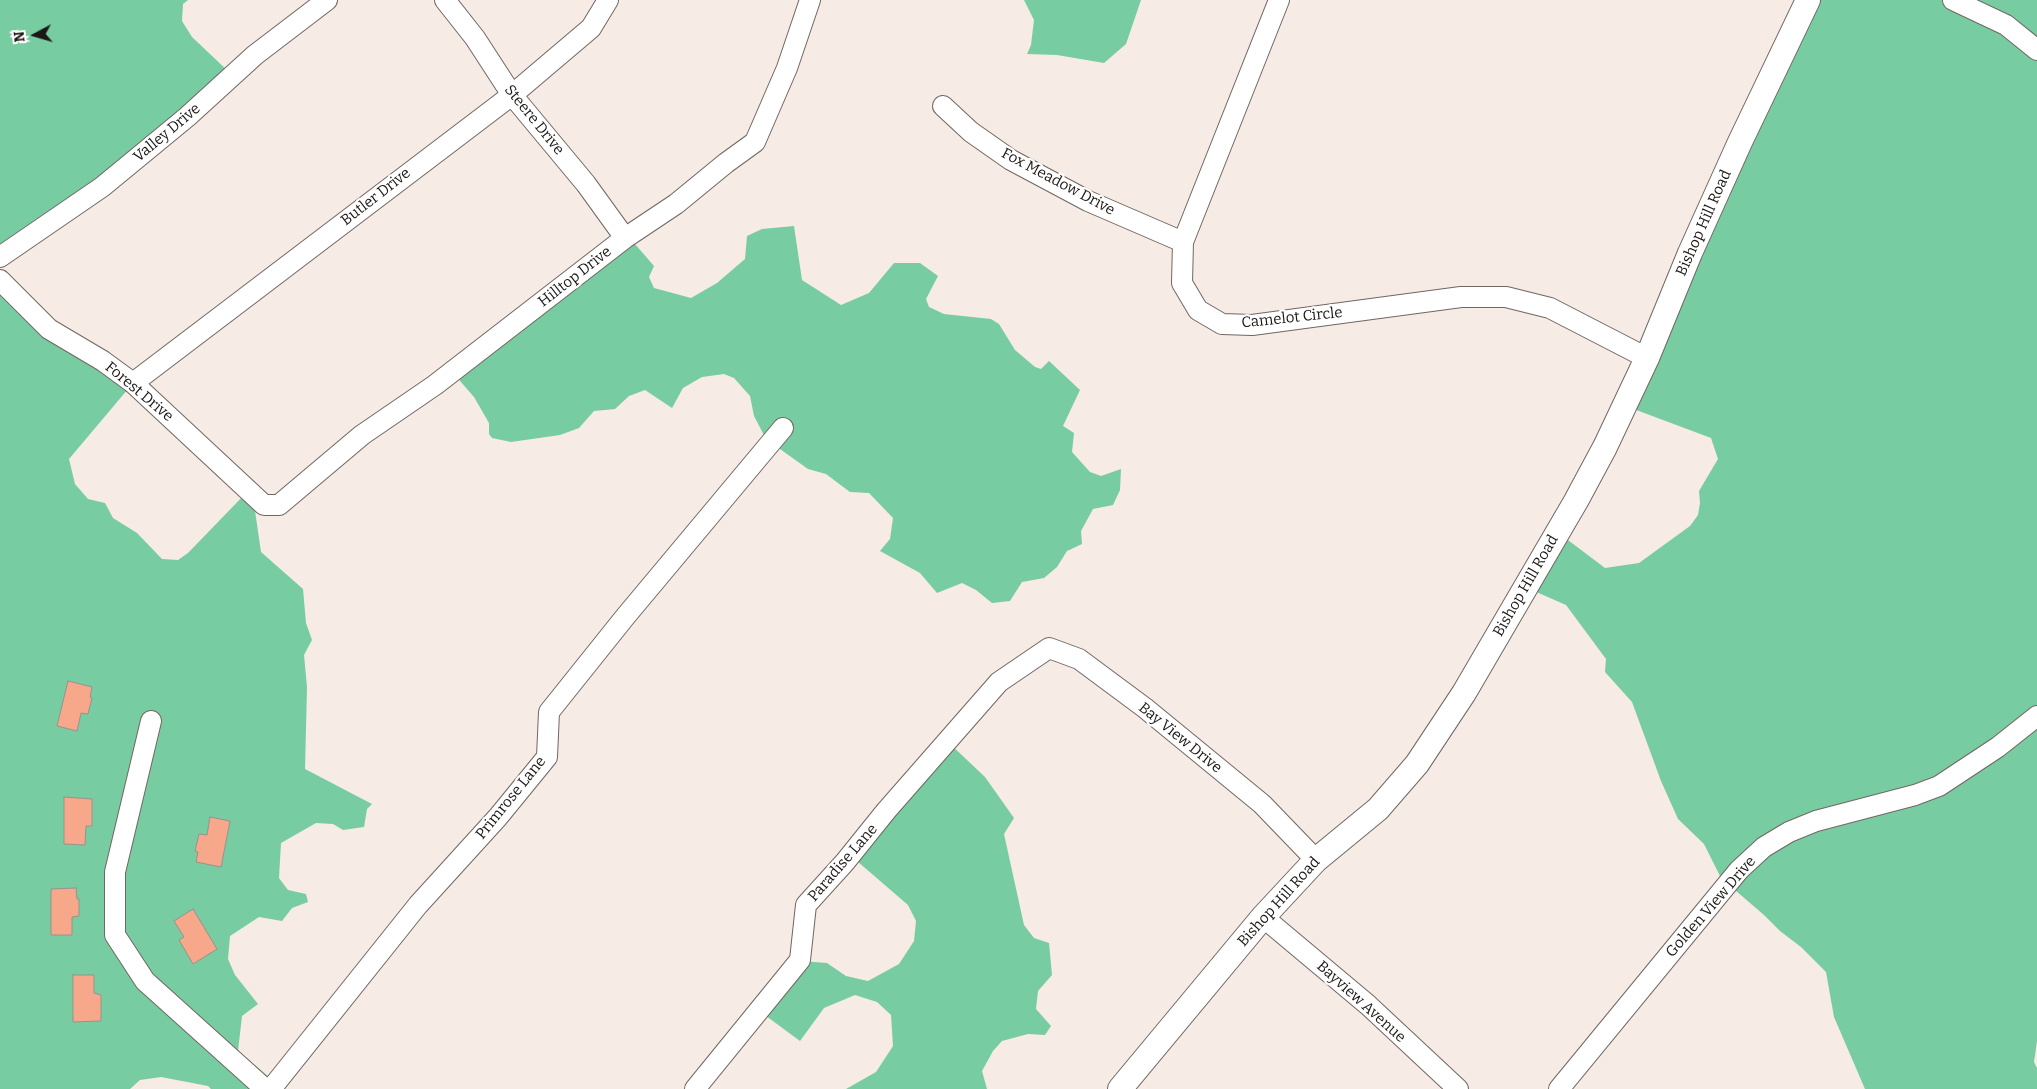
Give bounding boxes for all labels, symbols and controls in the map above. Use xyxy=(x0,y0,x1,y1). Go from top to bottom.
north arrow xyxy=(10,10,60,60)
text: N xyxy=(11,30,29,43)
street label: Steere Drive xyxy=(500,81,568,159)
street label: Valley Drive xyxy=(130,100,204,166)
street label: Fox Meadow Drive xyxy=(998,145,1118,219)
street label: Butler Drive xyxy=(338,164,414,230)
street label: Bishop Hill Road xyxy=(1673,167,1735,279)
street label: Hilltop Drive xyxy=(535,243,615,311)
street label: Camelot Circle xyxy=(1241,304,1343,332)
street label: Forest Drive xyxy=(101,358,177,426)
street label: Bishop Hill Road xyxy=(1490,532,1562,640)
street label: Bay View Drive xyxy=(1135,699,1225,777)
street label: Primrose Lane xyxy=(472,753,550,843)
street label: Paradise Lane xyxy=(804,821,882,905)
street label: Golden View Drive xyxy=(1662,853,1760,961)
street label: Bishop Hill Road xyxy=(1234,854,1324,950)
street label: Bayview Avenue xyxy=(1313,957,1409,1047)

